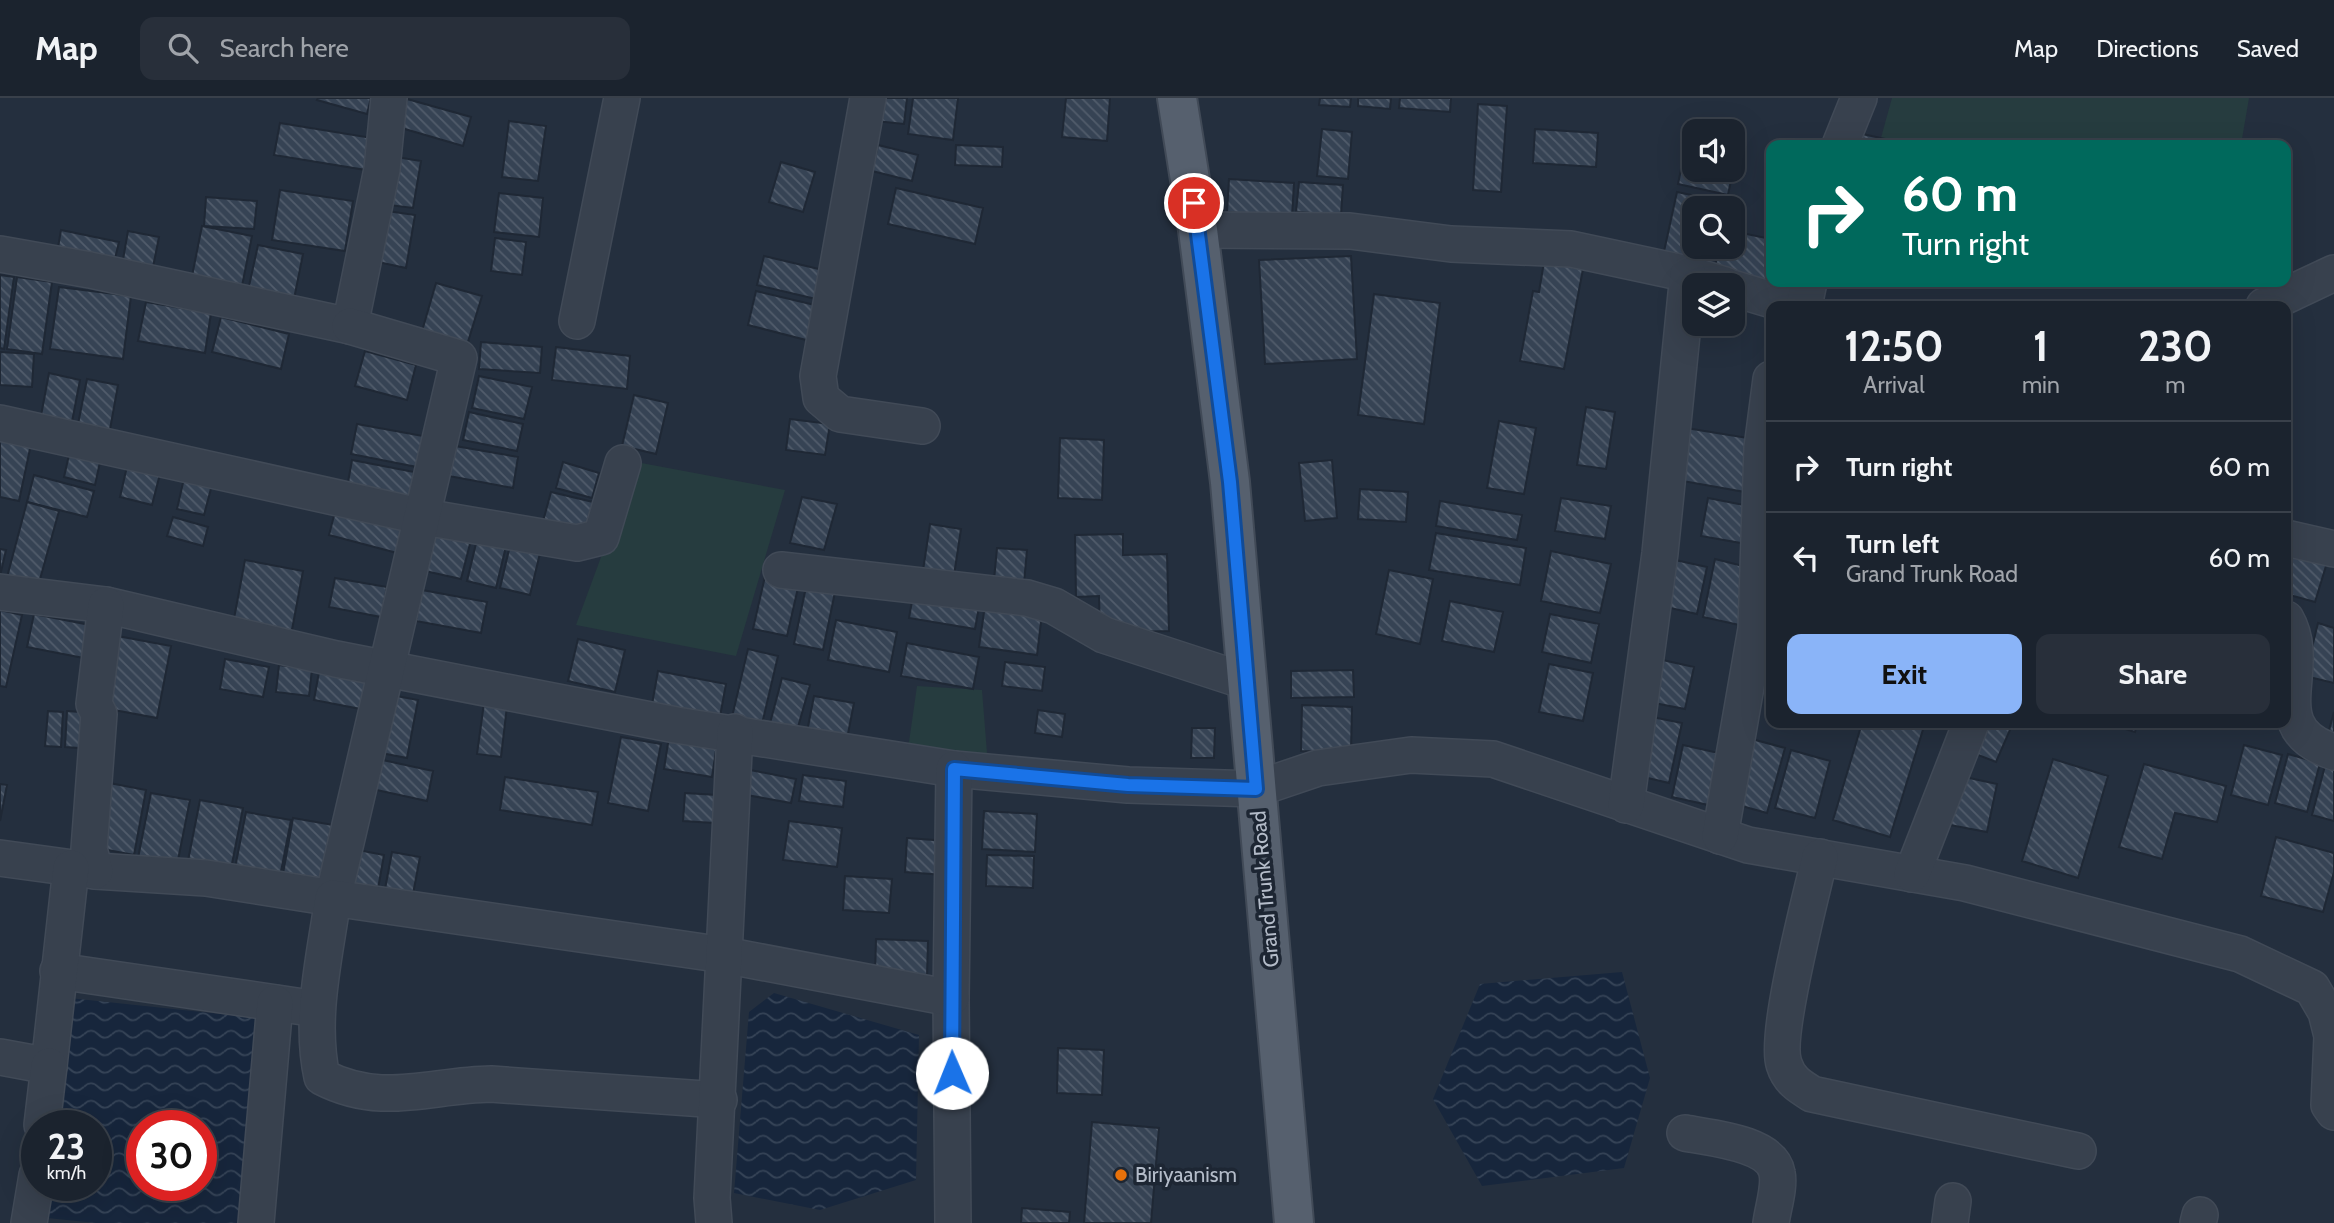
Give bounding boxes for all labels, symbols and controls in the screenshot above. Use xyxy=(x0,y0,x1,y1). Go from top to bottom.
search box xyxy=(140,17,630,80)
text: Map xyxy=(35,28,98,68)
icon: search xyxy=(164,29,202,67)
text: Search here xyxy=(220,32,349,64)
text: Map xyxy=(2014,34,2058,63)
text: Directions xyxy=(2096,34,2199,63)
text: Saved xyxy=(2237,34,2299,63)
map controls xyxy=(1682,119,1745,336)
button: sound xyxy=(1682,119,1745,182)
text: 60 m xyxy=(1902,164,2018,223)
icon: right xyxy=(1787,168,1878,259)
pin xyxy=(1164,173,1224,233)
icon: arrive xyxy=(1175,184,1213,222)
button: search xyxy=(1682,196,1745,259)
text: Turn right xyxy=(1902,224,2029,263)
button: layers xyxy=(1682,273,1745,336)
text: 12:50 xyxy=(1844,320,1944,372)
text: 1 xyxy=(2033,320,2049,372)
text: 230 xyxy=(2138,320,2213,372)
text: Arrival xyxy=(1863,371,1925,399)
text: min xyxy=(2022,371,2060,399)
text: m xyxy=(2165,371,2185,399)
icon: right xyxy=(1787,448,1825,486)
text: Turn right xyxy=(1846,451,1952,483)
text: 60 m xyxy=(2208,451,2270,483)
text: Turn left xyxy=(1846,528,1939,560)
icon: left xyxy=(1787,539,1825,577)
text: 60 m xyxy=(2208,542,2270,574)
text: Grand Trunk Road xyxy=(1846,560,2018,588)
button: Exit xyxy=(1787,634,2022,714)
button: Share xyxy=(2036,634,2270,714)
street label: Grand Trunk Road xyxy=(1245,810,1284,968)
position arrow xyxy=(915,1036,989,1110)
speed limit sign: 30 xyxy=(126,1110,217,1201)
text: 23 xyxy=(48,1125,85,1168)
text: km/h xyxy=(47,1162,86,1184)
place label: Biriyaanism xyxy=(1135,1162,1237,1187)
marker: Biriyaanism xyxy=(1113,1167,1129,1183)

